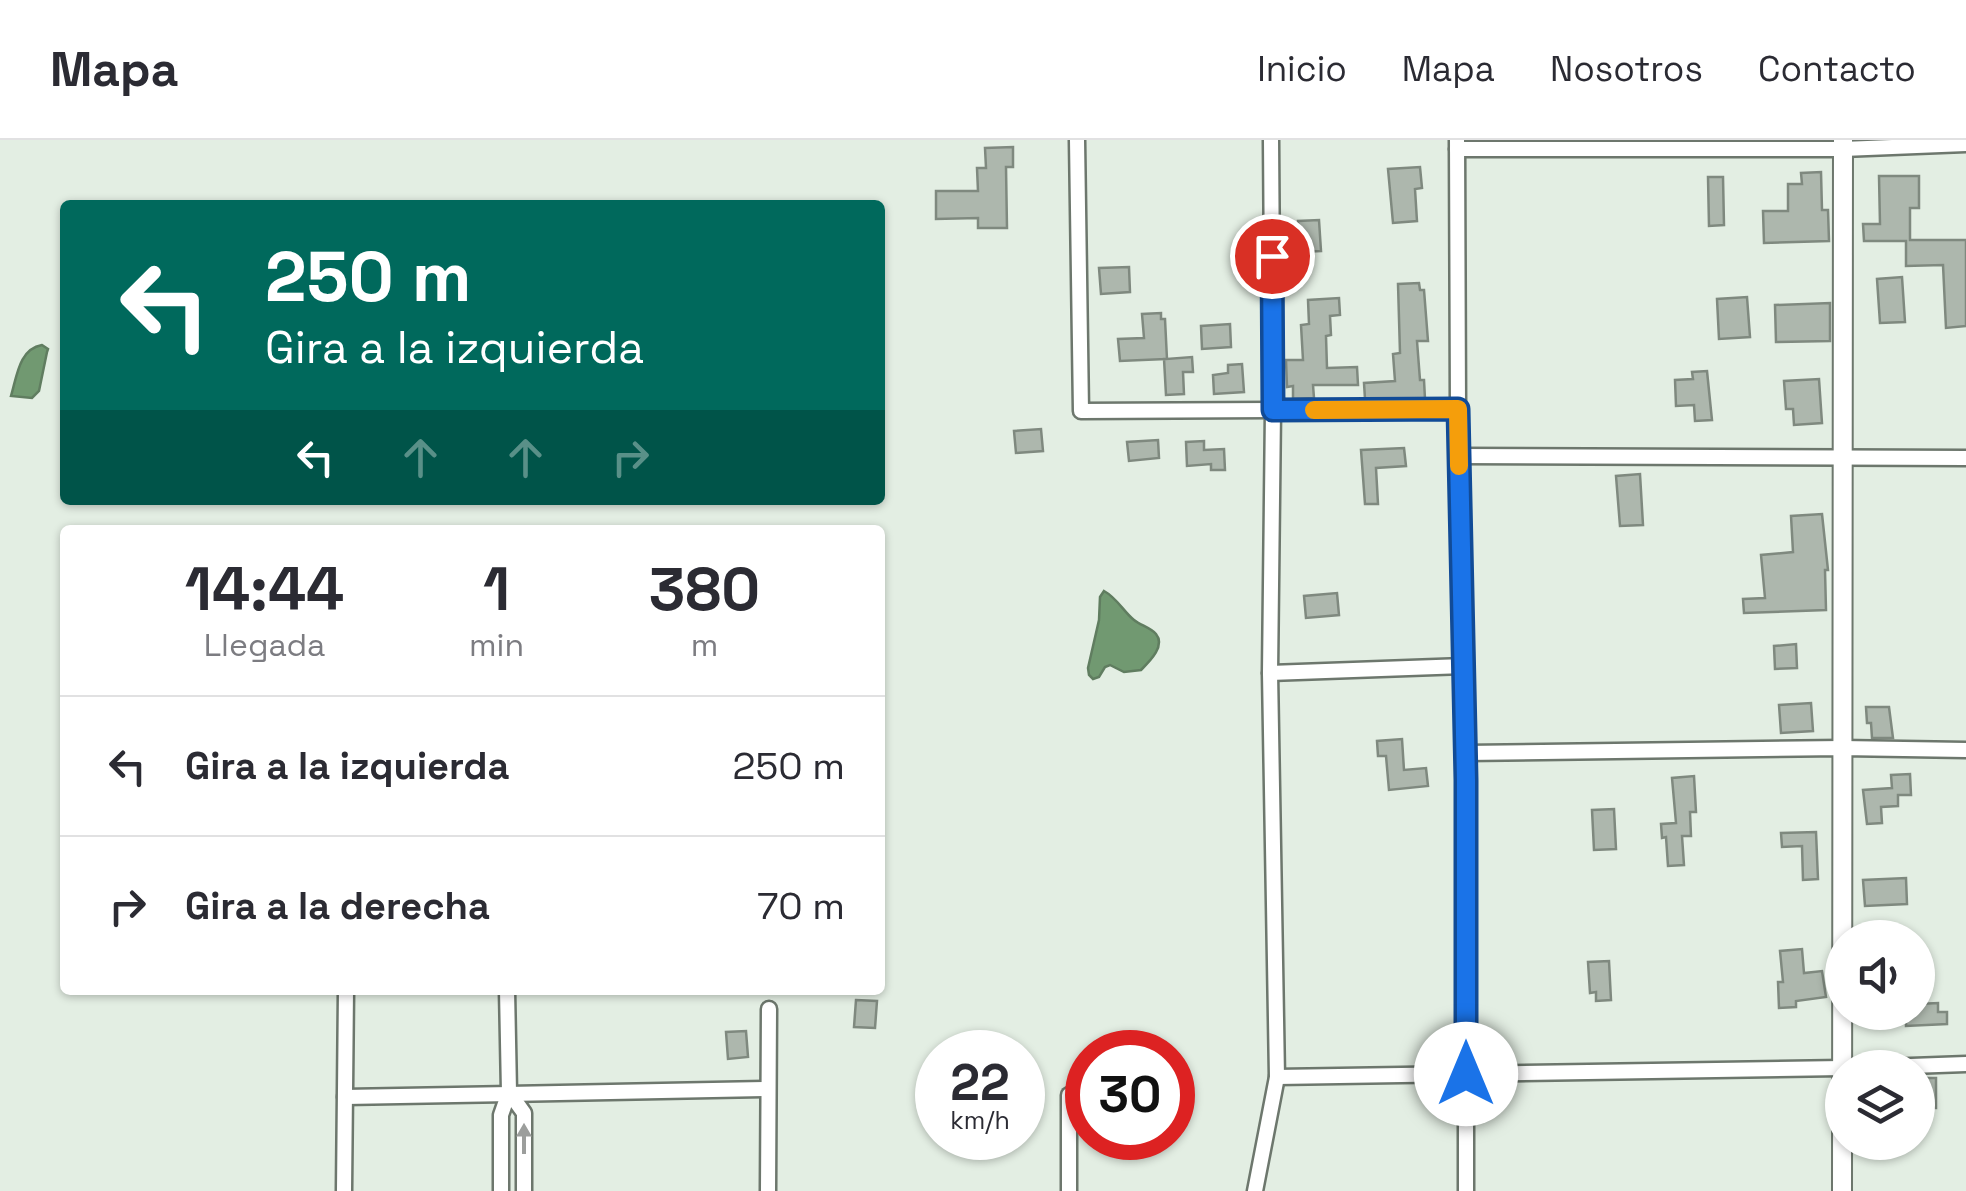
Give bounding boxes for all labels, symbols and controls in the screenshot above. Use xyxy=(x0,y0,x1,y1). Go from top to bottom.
text: Mapa xyxy=(50,39,178,100)
text: Inicio xyxy=(1257,47,1347,91)
text: Mapa xyxy=(1402,47,1495,91)
text: Nosotros xyxy=(1550,47,1703,91)
text: Contacto xyxy=(1758,47,1916,91)
pin xyxy=(1230,214,1315,299)
icon: arrive xyxy=(1245,229,1300,284)
text: 250 m xyxy=(265,232,472,321)
icon: left xyxy=(100,240,230,370)
text: Gira a la izquierda xyxy=(265,319,644,376)
icon: left xyxy=(288,430,343,485)
icon: ahead xyxy=(393,430,448,485)
icon: ahead xyxy=(498,430,553,485)
icon: right xyxy=(603,430,658,485)
text: 14:44 xyxy=(185,551,344,628)
text: 1 xyxy=(483,551,510,628)
text: 380 xyxy=(649,551,760,628)
text: Llegada xyxy=(204,625,325,665)
text: min xyxy=(469,625,524,665)
text: m xyxy=(691,625,718,665)
icon: left xyxy=(100,739,155,794)
text: Gira a la izquierda xyxy=(185,742,510,790)
text: 250 m xyxy=(733,742,845,790)
icon: right xyxy=(100,879,155,934)
text: Gira a la derecha xyxy=(185,882,490,930)
text: 70 m xyxy=(757,882,845,930)
map controls xyxy=(1825,920,1935,1160)
button: sound xyxy=(1825,920,1935,1030)
position arrow xyxy=(1414,1022,1518,1126)
speed limit sign: 30 xyxy=(1065,1030,1195,1160)
button: layers xyxy=(1825,1050,1935,1160)
text: 22 xyxy=(950,1051,1010,1115)
text: km/h xyxy=(950,1104,1010,1136)
one-way arrow xyxy=(516,1123,532,1155)

